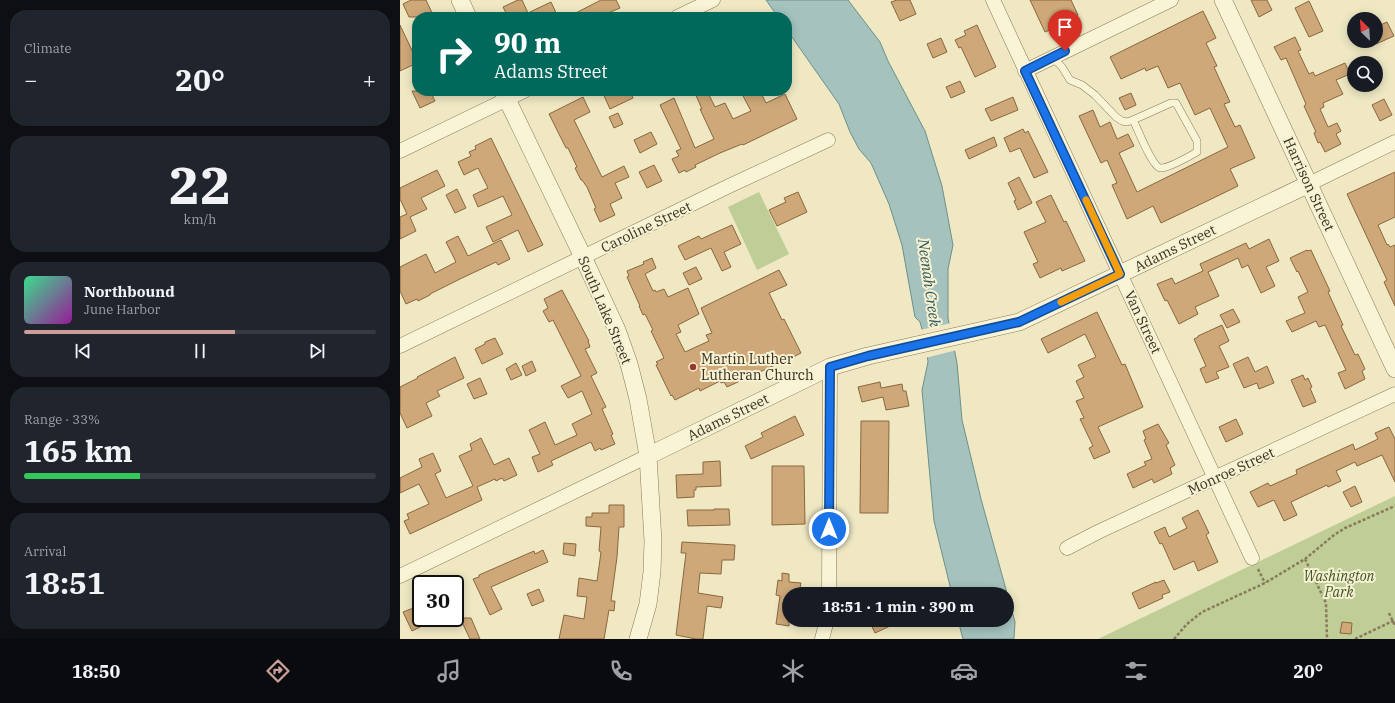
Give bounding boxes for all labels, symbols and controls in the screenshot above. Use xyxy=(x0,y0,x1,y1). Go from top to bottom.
pin xyxy=(1048,10,1082,51)
north arrow xyxy=(1347,12,1383,48)
map controls xyxy=(1347,12,1383,92)
icon: arrive xyxy=(1054,16,1076,38)
text: 90 m xyxy=(494,24,561,61)
icon: right xyxy=(428,28,480,80)
text: Climate xyxy=(24,40,71,57)
button: search xyxy=(1347,56,1383,92)
text: 20° xyxy=(175,60,225,99)
text: Adams Street xyxy=(494,60,608,83)
text: − xyxy=(24,65,37,94)
text: + xyxy=(363,65,376,94)
street label: Harrison Street xyxy=(1279,134,1339,234)
text: 22 xyxy=(169,151,231,218)
street label: Caroline Street xyxy=(598,197,694,257)
text: km/h xyxy=(184,211,216,228)
street label: Adams Street xyxy=(1131,221,1219,275)
water label: Neenah Creek xyxy=(914,237,945,328)
street label: South Lake Street xyxy=(574,253,636,367)
text: Northbound xyxy=(84,282,175,301)
street label: Van Street xyxy=(1121,288,1165,356)
text: June Harbor xyxy=(84,301,160,318)
icon: previous xyxy=(72,340,94,362)
icon: pause xyxy=(189,340,211,362)
icon: next xyxy=(306,340,328,362)
place label: Martin Luther Lutheran Church xyxy=(701,350,814,384)
marker: Martin Luther Lutheran Church xyxy=(688,362,698,372)
street label: Adams Street xyxy=(684,390,772,444)
text: Range · 33% xyxy=(24,411,100,428)
text: 165 km xyxy=(24,431,133,470)
street label: Monroe Street xyxy=(1185,443,1277,499)
position arrow xyxy=(808,508,850,550)
text: Arrival xyxy=(24,543,66,560)
text: 18:51 xyxy=(24,563,105,602)
park label: Washington Park xyxy=(1303,567,1375,601)
speed limit sign: 30 xyxy=(412,575,464,627)
text: 18:51 · 1 min · 390 m xyxy=(822,597,974,616)
icon: directions xyxy=(264,657,292,685)
icon: music xyxy=(435,657,463,685)
icon: phone xyxy=(607,657,635,685)
icon: climate xyxy=(779,657,807,685)
icon: car xyxy=(950,657,978,685)
icon: filters xyxy=(1122,657,1150,685)
text: 18:50 xyxy=(72,660,120,683)
text: 20° xyxy=(1293,660,1323,683)

